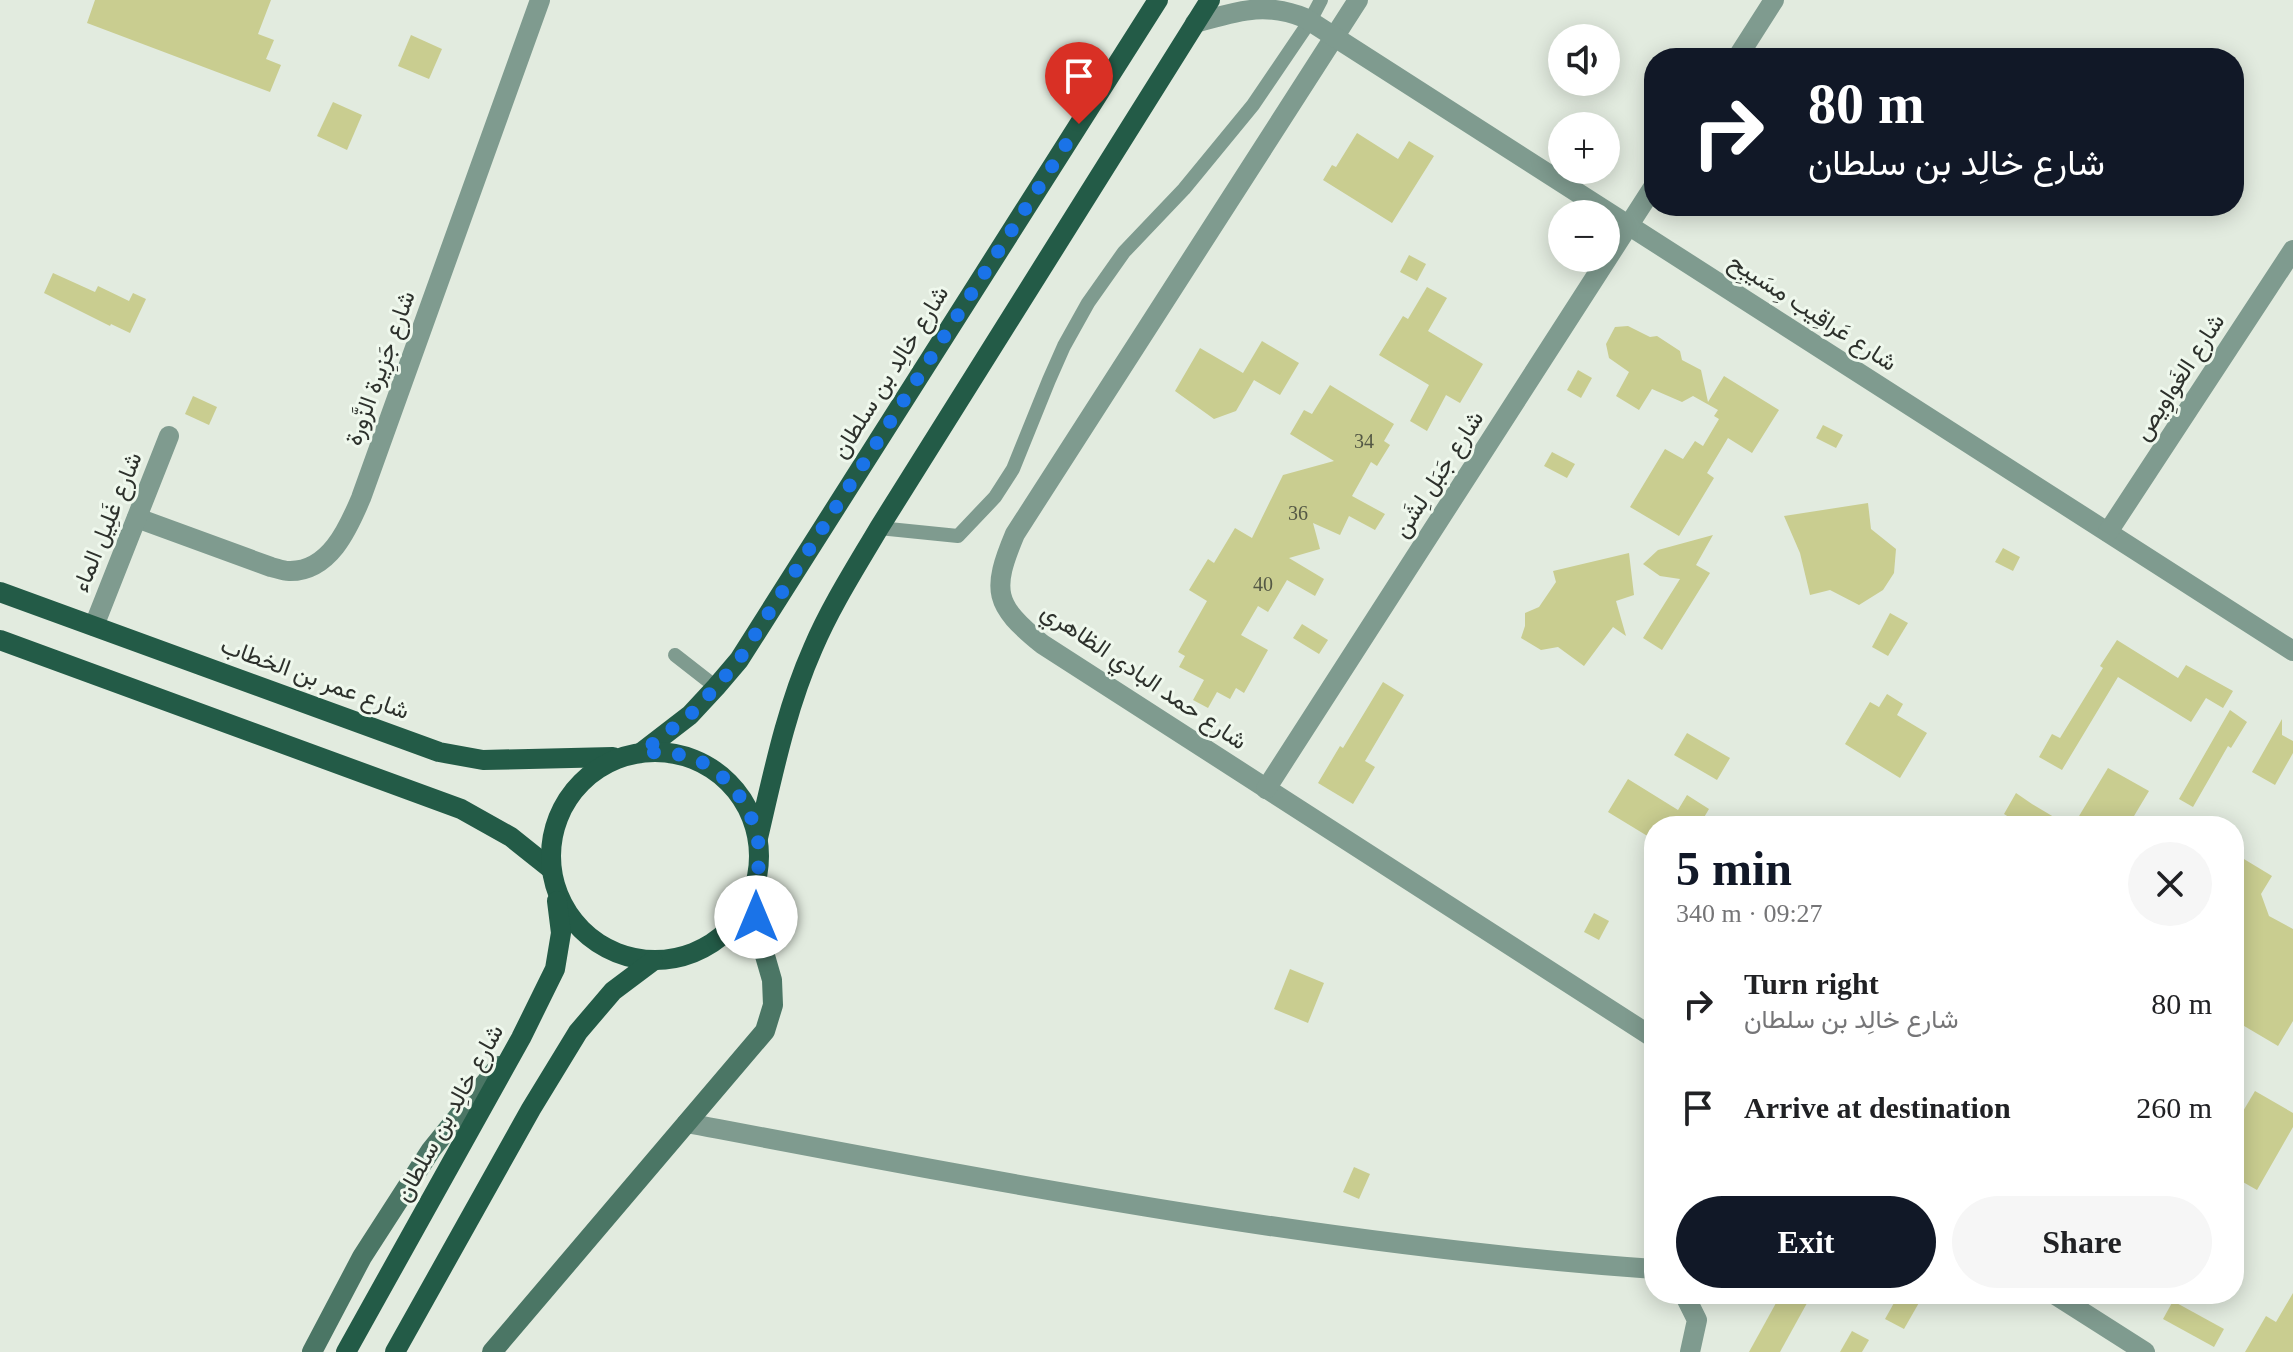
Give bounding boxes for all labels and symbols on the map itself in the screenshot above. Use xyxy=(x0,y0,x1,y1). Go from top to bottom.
pin xyxy=(1045,42,1113,124)
street label: شارع عَراقِيب مِسَيبِح xyxy=(1722,248,1902,380)
street label: شارع خالِد بن سلطان xyxy=(827,281,956,464)
street label: شارع جَزِيرة الزَّورة xyxy=(340,287,425,450)
street label: شارع الغَواوِيص xyxy=(2129,309,2234,448)
street label: شارع جَبَل لِشَن xyxy=(1388,406,1491,544)
house number: 34 xyxy=(1354,430,1374,452)
street label: شارع غَلِيل الماء xyxy=(67,448,150,597)
house number: 36 xyxy=(1288,502,1308,524)
house number: 40 xyxy=(1253,573,1273,595)
street label: شارع حمد البادي الظاهري xyxy=(1033,598,1252,759)
street label: شارع عمر بن الخطاب xyxy=(216,632,413,727)
position arrow xyxy=(714,875,798,959)
street label: شارع خالِد بن سلطان xyxy=(390,1020,511,1207)

